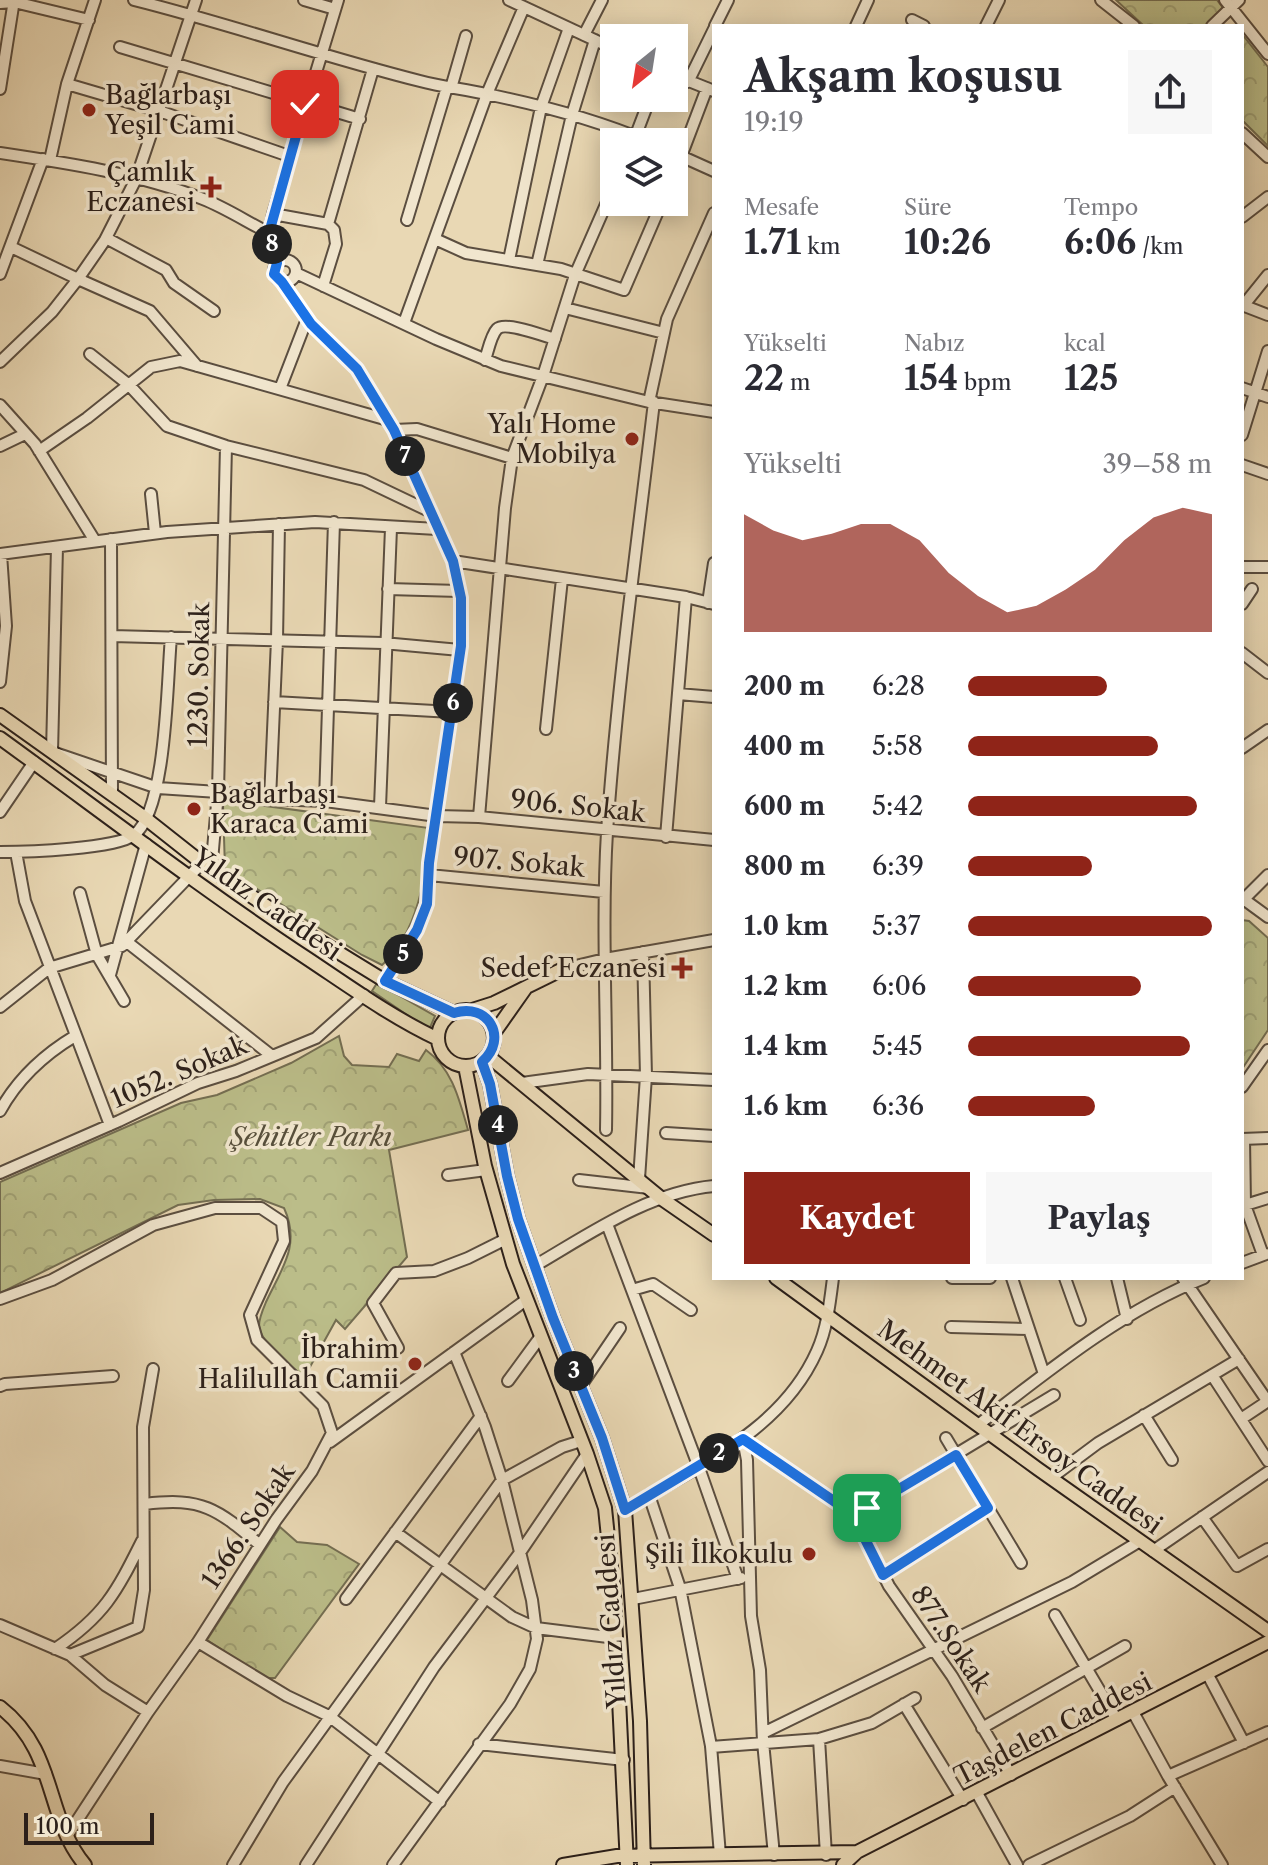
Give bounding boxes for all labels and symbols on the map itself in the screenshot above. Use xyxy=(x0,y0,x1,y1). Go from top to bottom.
north arrow xyxy=(600,24,688,112)
pin xyxy=(271,70,339,138)
place label: Bağlarbaşı Yeşil Cami xyxy=(104,79,235,141)
marker: Bağlarbaşı Yeşil Cami xyxy=(80,101,98,119)
place label: Çamlık Eczanesi xyxy=(86,156,196,218)
marker: Çamlık Eczanesi xyxy=(202,178,220,196)
pin: 8 xyxy=(252,224,292,264)
place label: Yalı Home Mobilya xyxy=(486,408,616,470)
marker: Yalı Home Mobilya xyxy=(623,430,641,448)
pin: 7 xyxy=(385,436,425,476)
street label: 1230. Sokak xyxy=(182,601,216,748)
pin: 6 xyxy=(433,683,473,723)
place label: Bağlarbaşı Karaca Cami xyxy=(210,778,368,840)
street label: 906. Sokak xyxy=(509,783,648,829)
marker: Bağlarbaşı Karaca Cami xyxy=(185,800,203,818)
street label: Yıldız Caddesi xyxy=(185,840,348,967)
street label: 907. Sokak xyxy=(452,840,587,884)
pin: 5 xyxy=(383,934,423,974)
place label: Sedef Eczanesi xyxy=(480,952,666,984)
marker: Sedef Eczanesi xyxy=(673,959,691,977)
street label: 1052. Sokak xyxy=(106,1029,253,1115)
pin: 4 xyxy=(478,1105,518,1145)
park label: Şehitler Parkı xyxy=(228,1121,392,1153)
street label: Mehmet Akif Ersoy Caddesi xyxy=(871,1313,1169,1541)
place label: İbrahim Halilullah Camii xyxy=(198,1333,399,1395)
pin: 3 xyxy=(554,1351,594,1391)
marker: İbrahim Halilullah Camii xyxy=(406,1355,424,1373)
pin: 2 xyxy=(699,1433,739,1473)
street label: 1366. Sokak xyxy=(194,1456,302,1595)
pin xyxy=(833,1474,901,1542)
street label: Yıldız Caddesi xyxy=(589,1532,633,1710)
place label: Şili İlkokulu xyxy=(645,1538,793,1570)
marker: Şili İlkokulu xyxy=(800,1545,818,1563)
street label: 877.Sokak xyxy=(904,1580,999,1699)
street label: Taşdelen Caddesi xyxy=(949,1665,1157,1793)
scale bar xyxy=(24,1809,154,1845)

